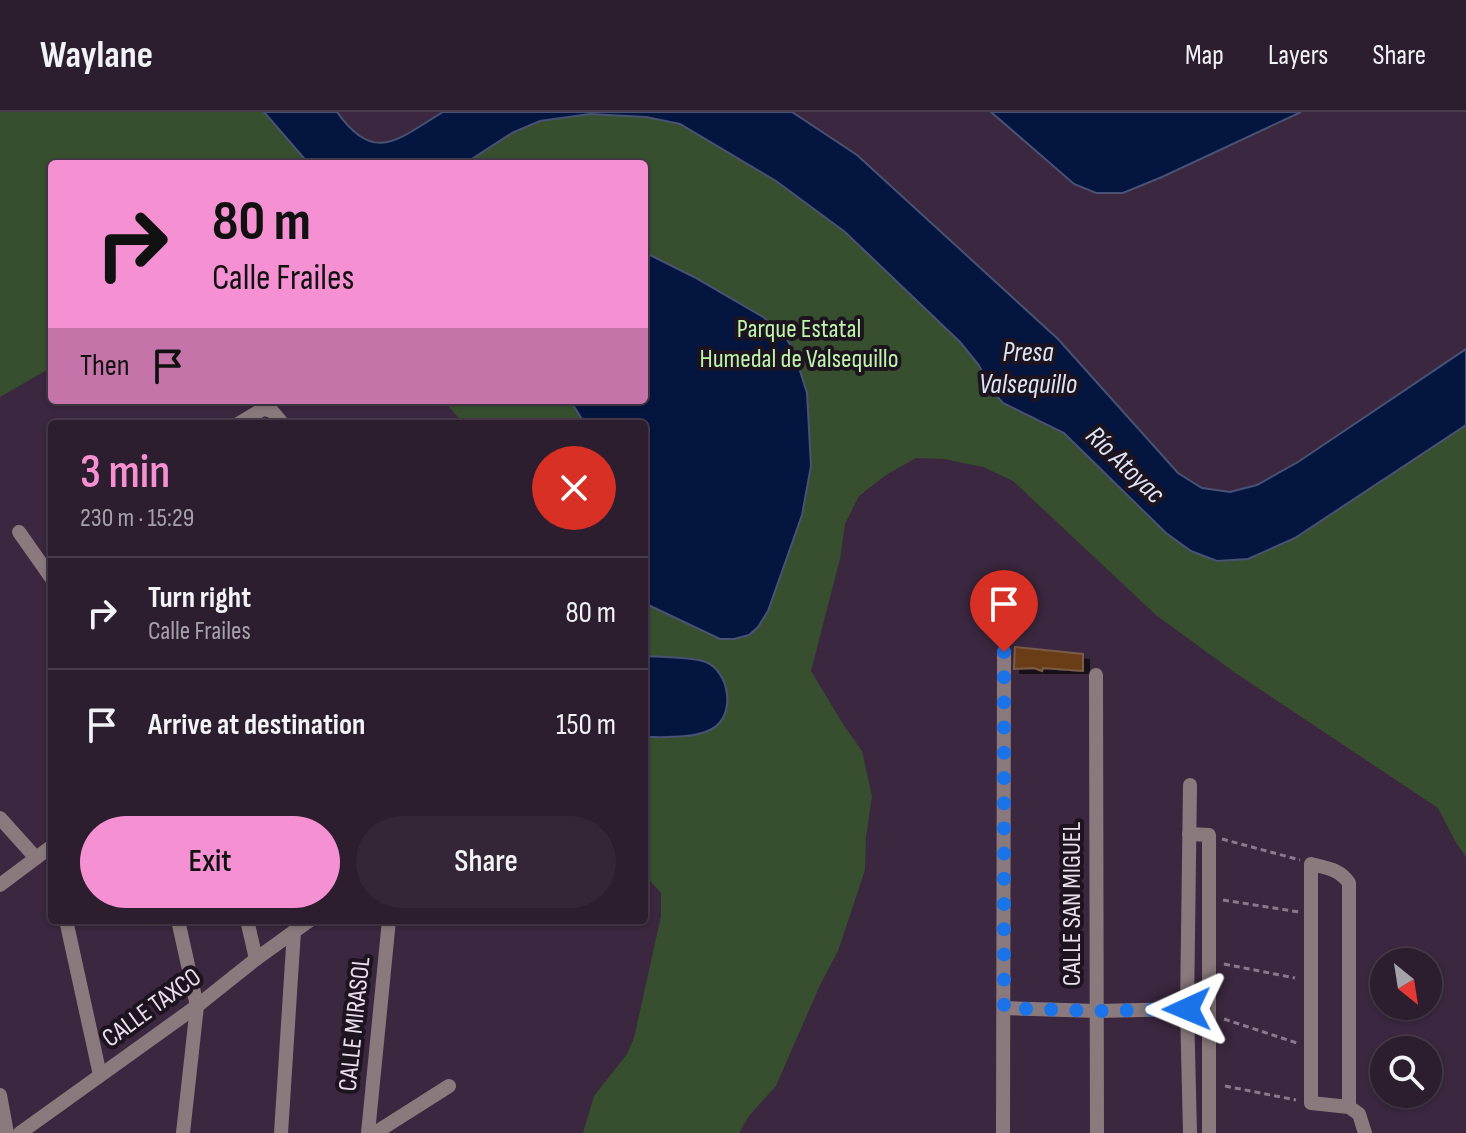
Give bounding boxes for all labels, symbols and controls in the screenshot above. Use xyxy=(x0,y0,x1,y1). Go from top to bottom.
text: Waylane xyxy=(40,33,153,78)
text: Map xyxy=(1185,39,1224,72)
text: Layers xyxy=(1268,39,1328,72)
text: Share xyxy=(1372,39,1426,72)
text: 80 m xyxy=(212,189,311,256)
icon: right xyxy=(80,192,184,296)
text: Calle Frailes xyxy=(212,257,354,300)
park label: Parque Estatal Humedal de Valsequillo xyxy=(700,314,898,375)
water label: Presa Valsequillo xyxy=(979,336,1078,401)
icon: arrive xyxy=(146,344,190,388)
text: Then xyxy=(80,348,130,384)
water label: Río Atoyac xyxy=(1079,419,1171,511)
text: 3 min xyxy=(80,444,170,501)
button: close xyxy=(532,446,616,530)
text: 230 m · 15:29 xyxy=(80,503,194,534)
pin xyxy=(970,570,1038,652)
text: Turn right xyxy=(148,580,251,616)
icon: arrive xyxy=(982,582,1026,626)
icon: right xyxy=(80,591,124,635)
text: 80 m xyxy=(565,595,616,631)
text: Calle Frailes xyxy=(148,616,251,647)
icon: arrive xyxy=(80,703,124,747)
text: Arrive at destination xyxy=(148,707,365,743)
text: 150 m xyxy=(556,707,616,743)
button: Exit xyxy=(80,816,340,908)
button: Share xyxy=(356,816,616,908)
street label: CALLE SAN MIGUEL xyxy=(1057,821,1088,986)
north arrow xyxy=(1370,948,1442,1020)
map controls xyxy=(1370,948,1442,1108)
street label: CALLE MIRASOL xyxy=(333,955,378,1093)
street label: CALLE TAXCO xyxy=(97,962,207,1054)
position arrow xyxy=(1145,967,1229,1051)
button: search xyxy=(1370,1036,1442,1108)

